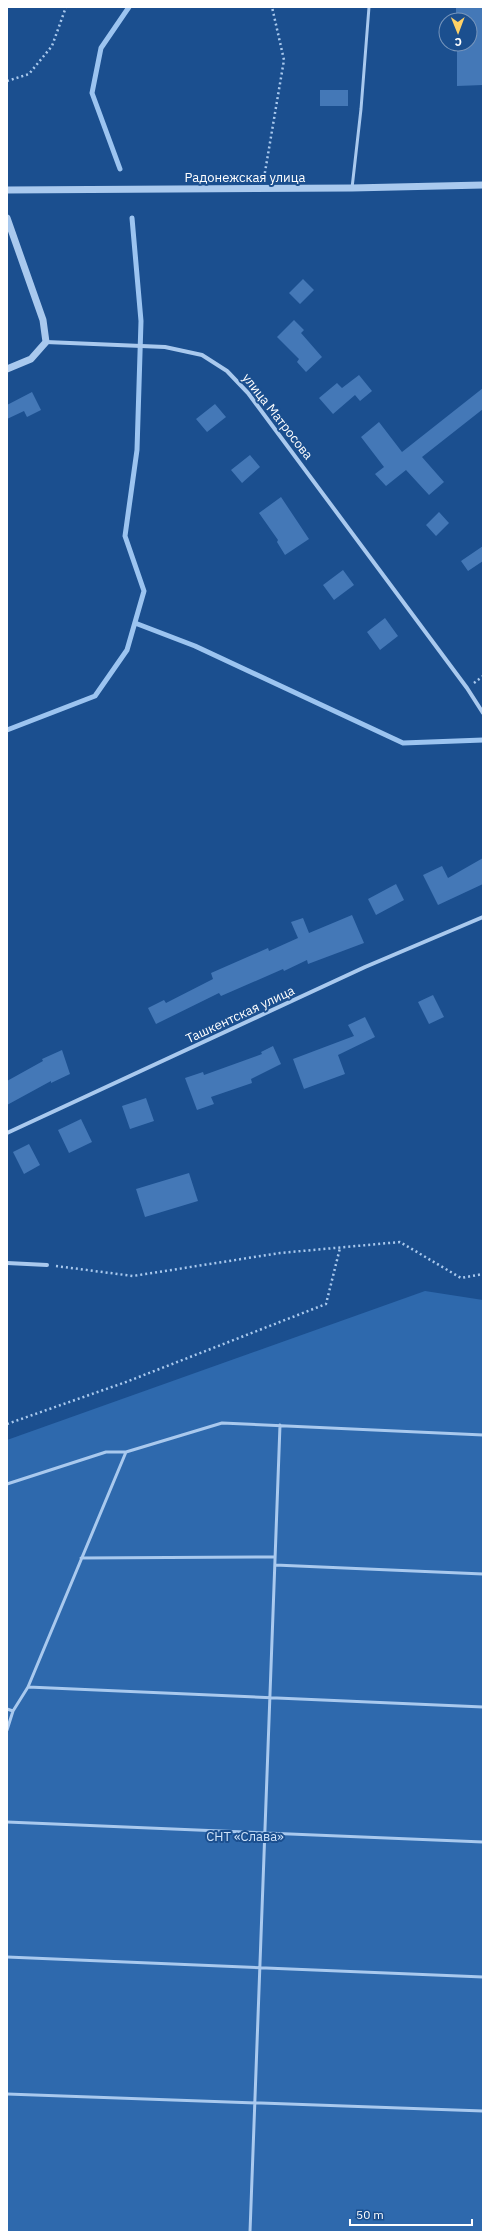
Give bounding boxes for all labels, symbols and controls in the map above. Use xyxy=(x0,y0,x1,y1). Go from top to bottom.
north arrow xyxy=(438,12,478,52)
text: С xyxy=(454,35,462,49)
street label: Радонежская улица xyxy=(185,169,306,186)
street label: улица Матросова xyxy=(239,370,317,463)
street label: Ташкентская улица xyxy=(183,982,297,1047)
park label: СНТ «Слава» xyxy=(206,1828,284,1845)
scale bar xyxy=(350,2201,472,2227)
text: 50 m xyxy=(356,2207,384,2222)

